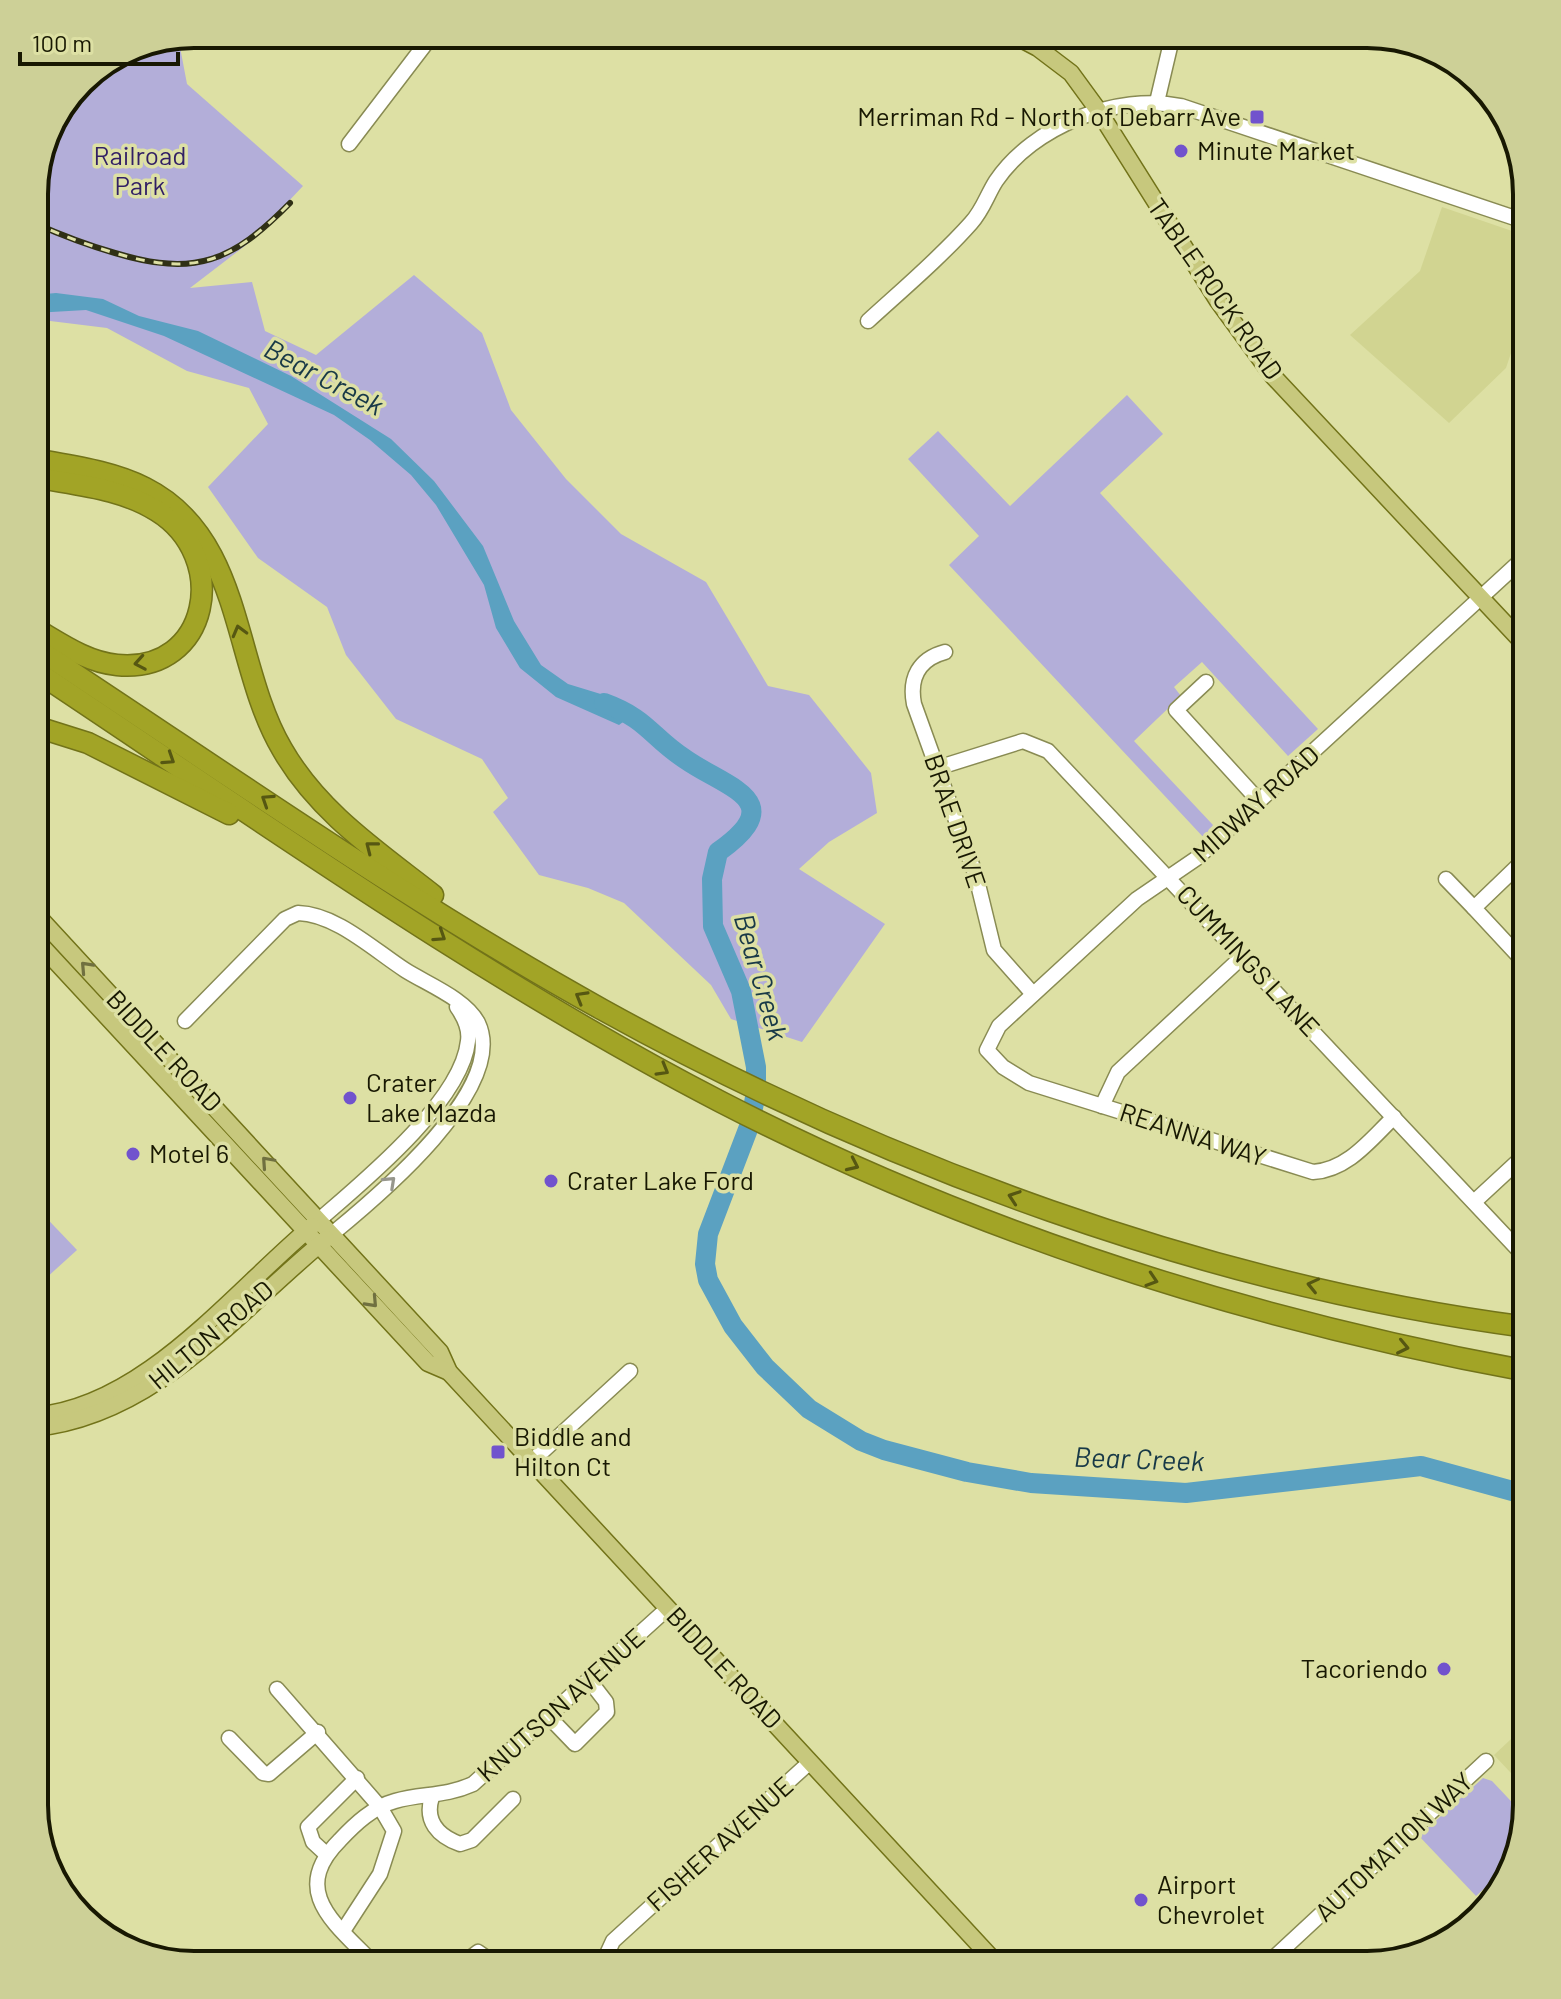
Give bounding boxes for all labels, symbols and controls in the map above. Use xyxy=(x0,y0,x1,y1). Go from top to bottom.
scale bar xyxy=(20,16,178,66)
text: 100 m xyxy=(32,28,92,57)
place label: Merriman Rd - North of Debarr Ave xyxy=(857,100,1241,131)
marker: Merriman Rd - North of Debarr Ave xyxy=(1248,108,1266,126)
place label: Minute Market xyxy=(1197,134,1355,165)
park label: Railroad Park xyxy=(94,139,186,200)
marker: Minute Market xyxy=(1172,142,1190,160)
street label: TABLE ROCK ROAD xyxy=(1142,192,1290,385)
water label: Bear Creek xyxy=(259,330,390,422)
one-way arrow xyxy=(231,625,248,639)
one-way arrow xyxy=(133,653,146,670)
street label: MIDWAY ROAD xyxy=(1186,738,1324,868)
one-way arrow xyxy=(161,750,175,765)
street label: BRAE DRIVE xyxy=(919,750,994,891)
one-way arrow xyxy=(261,795,275,810)
one-way arrow xyxy=(366,843,380,857)
street label: CUMMINGS LANE xyxy=(1171,878,1327,1042)
water label: Bear Creek xyxy=(728,909,796,1044)
one-way arrow xyxy=(432,926,446,941)
one-way arrow xyxy=(81,962,95,976)
street label: BIDDLE ROAD xyxy=(101,983,229,1117)
one-way arrow xyxy=(575,991,590,1007)
one-way arrow xyxy=(654,1060,669,1076)
place label: Crater Lake Mazda xyxy=(366,1066,497,1127)
marker: Crater Lake Mazda xyxy=(341,1089,359,1107)
street label: REANNA WAY xyxy=(1116,1095,1271,1172)
place label: Motel 6 xyxy=(149,1137,229,1168)
marker: Motel 6 xyxy=(124,1145,142,1163)
one-way arrow xyxy=(845,1155,859,1171)
one-way arrow xyxy=(261,1157,276,1171)
place label: Crater Lake Ford xyxy=(567,1164,754,1195)
marker: Crater Lake Ford xyxy=(542,1172,560,1190)
one-way arrow xyxy=(381,1176,395,1191)
one-way arrow xyxy=(1008,1190,1022,1206)
one-way arrow xyxy=(1144,1271,1158,1287)
street label: HILTON ROAD xyxy=(142,1273,278,1395)
one-way arrow xyxy=(1307,1277,1320,1294)
one-way arrow xyxy=(362,1293,377,1307)
one-way arrow xyxy=(1396,1338,1409,1355)
place label: Biddle and Hilton Ct xyxy=(514,1420,632,1481)
water label: Bear Creek xyxy=(1073,1439,1205,1477)
marker: Biddle and Hilton Ct xyxy=(489,1443,507,1461)
street label: BIDDLE ROAD xyxy=(661,1600,789,1734)
street label: KNUTSON AVENUE xyxy=(470,1621,650,1787)
place label: Tacoriendo xyxy=(1301,1652,1428,1683)
marker: Tacoriendo xyxy=(1435,1660,1453,1678)
street label: AUTOMATION WAY xyxy=(1308,1765,1478,1927)
street label: FISHER AVENUE xyxy=(640,1769,798,1917)
place label: Airport Chevrolet xyxy=(1157,1868,1265,1929)
marker: Airport Chevrolet xyxy=(1132,1891,1150,1909)

